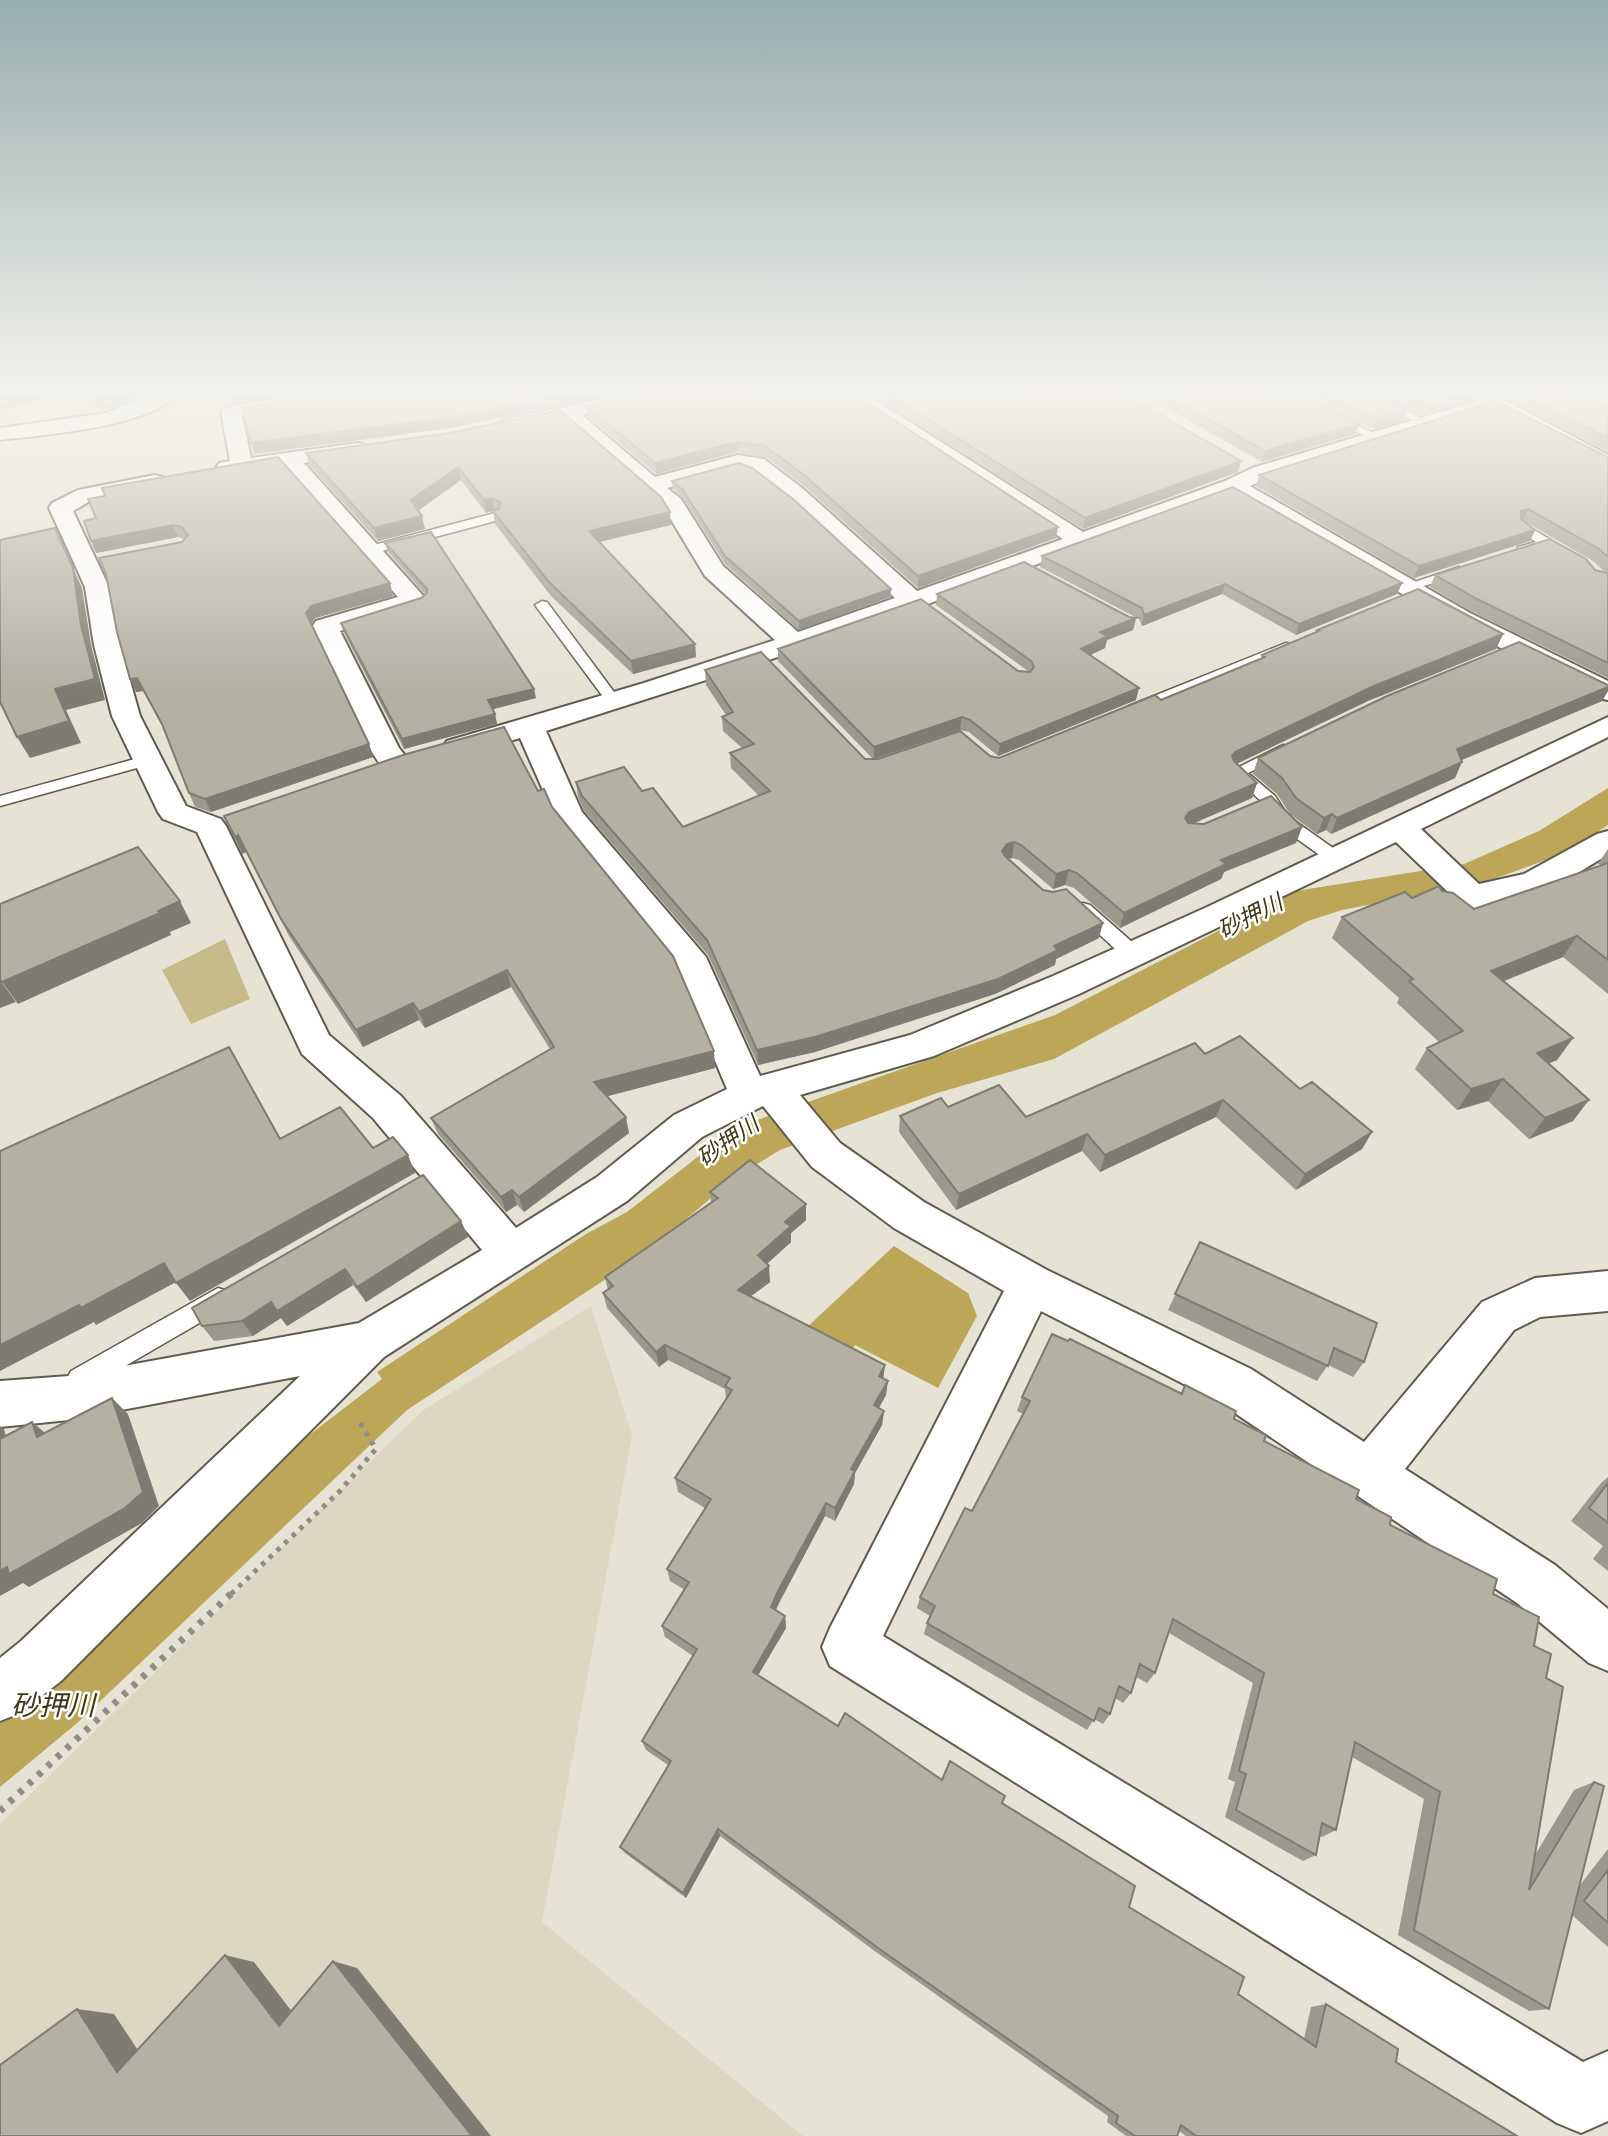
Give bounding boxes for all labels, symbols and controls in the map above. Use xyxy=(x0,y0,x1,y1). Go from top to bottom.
water label: 砂押川 xyxy=(1212,886,1290,944)
water label: 砂押川 xyxy=(691,1107,767,1172)
water label: 砂押川 xyxy=(11,1686,98,1723)

